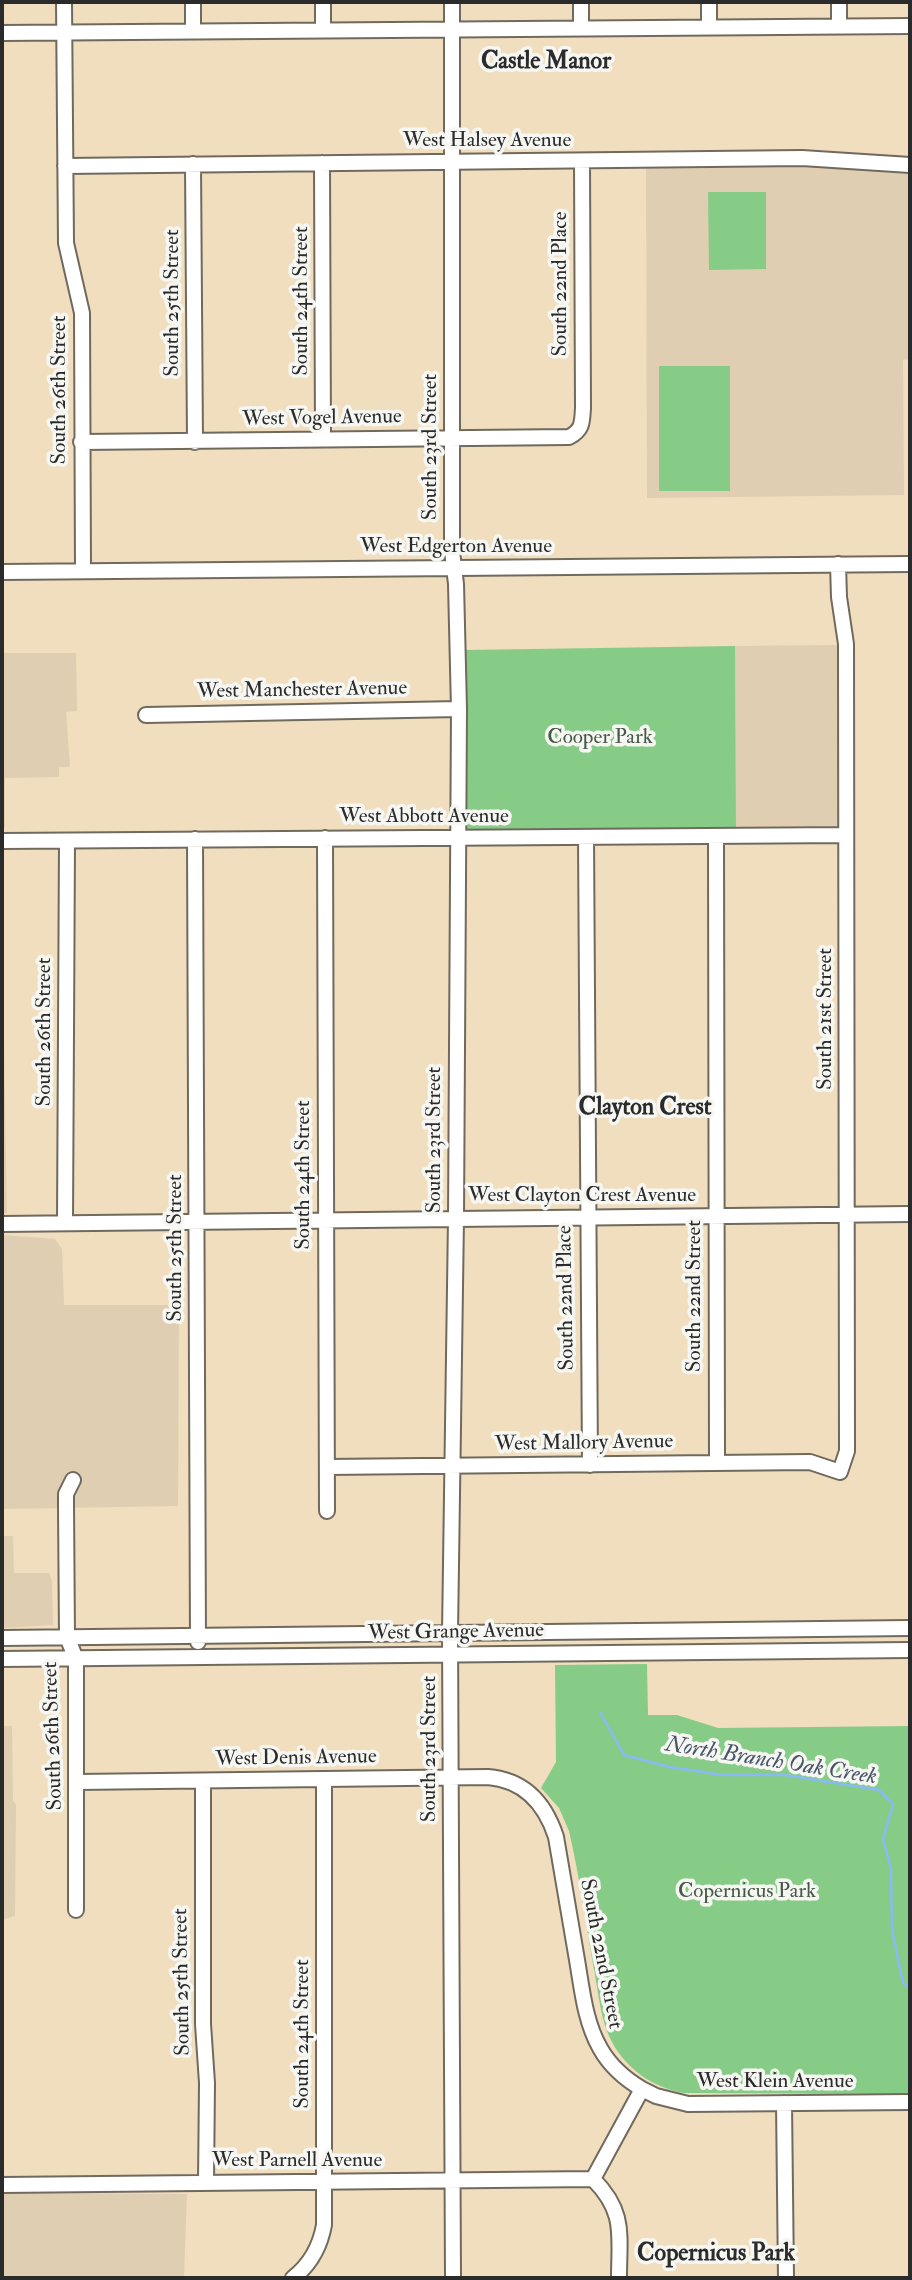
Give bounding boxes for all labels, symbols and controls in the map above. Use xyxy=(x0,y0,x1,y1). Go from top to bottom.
district label: Castle Manor xyxy=(481,49,611,77)
street label: West Halsey Avenue xyxy=(403,128,571,154)
street label: South 22nd Place xyxy=(548,211,574,357)
street label: South 24th Street xyxy=(289,226,315,376)
street label: South 25th Street xyxy=(160,229,186,377)
street label: South 26th Street xyxy=(47,316,73,464)
street label: South 23rd Street xyxy=(418,374,444,520)
street label: West Vogel Avenue xyxy=(242,405,402,433)
street label: West Edgerton Avenue xyxy=(360,534,552,560)
street label: West Manchester Avenue xyxy=(197,677,407,705)
park label: Cooper Park xyxy=(547,725,653,751)
street label: West Abbott Avenue xyxy=(339,804,509,830)
street label: South 21st Street xyxy=(813,948,839,1090)
street label: South 26th Street xyxy=(32,958,58,1106)
street label: South 23rd Street xyxy=(422,1067,448,1213)
district label: Clayton Crest xyxy=(579,1095,711,1123)
street label: South 24th Street xyxy=(291,1100,317,1250)
street label: South 25th Street xyxy=(163,1174,189,1322)
street label: West Clayton Crest Avenue xyxy=(468,1183,696,1209)
street label: South 22nd Street xyxy=(682,1220,708,1372)
street label: South 22nd Place xyxy=(553,1225,581,1371)
street label: West Mallory Avenue xyxy=(495,1430,673,1458)
street label: West Grange Avenue xyxy=(368,1619,544,1647)
street label: South 26th Street xyxy=(39,1661,69,1811)
street label: South 23rd Street xyxy=(417,1676,443,1822)
water label: North Branch Oak Creek xyxy=(663,1732,879,1792)
street label: West Denis Avenue xyxy=(215,1745,377,1773)
street label: South 22nd Street xyxy=(573,1877,627,2031)
park label: Copernicus Park xyxy=(678,1879,816,1905)
street label: South 25th Street xyxy=(169,1908,197,2056)
street label: South 24th Street xyxy=(290,1959,316,2109)
street label: West Klein Avenue xyxy=(696,2069,854,2095)
street label: West Parnell Avenue xyxy=(212,2148,382,2174)
district label: Copernicus Park xyxy=(637,2241,795,2269)

